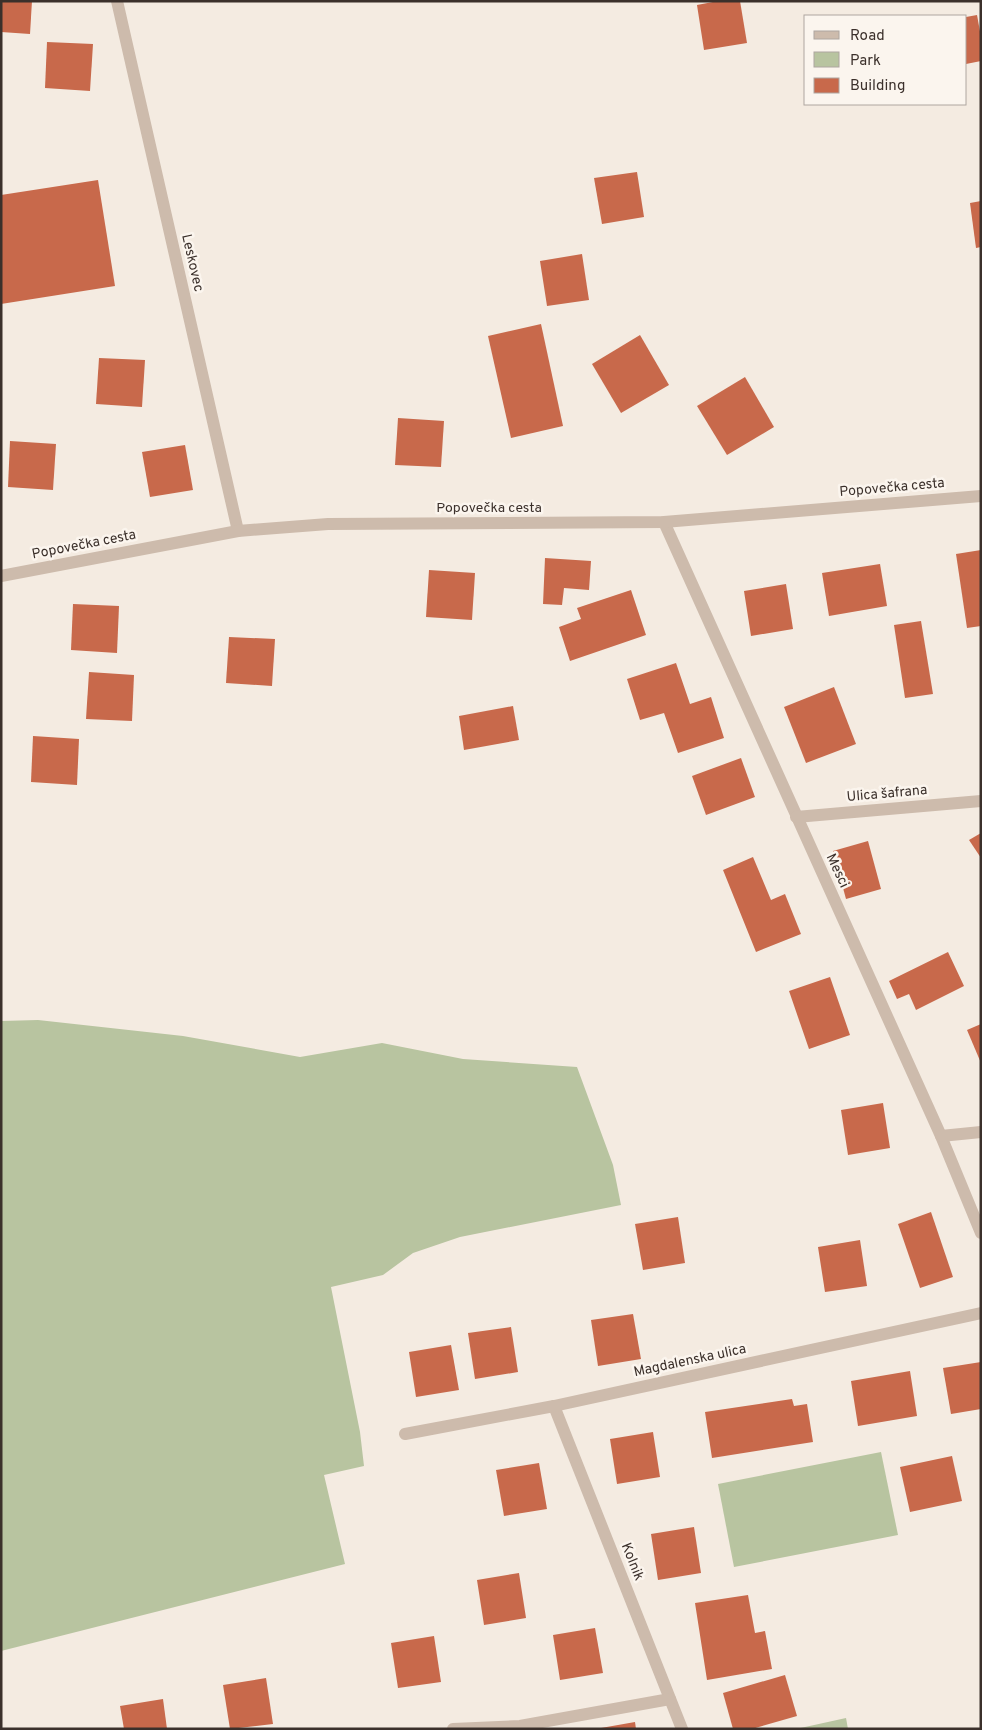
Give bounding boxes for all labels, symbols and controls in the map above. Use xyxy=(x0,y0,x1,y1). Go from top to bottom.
legend xyxy=(804,15,967,105)
text: Road xyxy=(850,27,885,46)
text: Park xyxy=(850,52,881,71)
text: Building xyxy=(850,77,905,96)
street label: Leskovec xyxy=(177,233,207,293)
street label: Popovečka cesta xyxy=(839,475,945,501)
street label: Popovečka cesta xyxy=(436,500,542,517)
street label: Popovečka cesta xyxy=(31,527,137,563)
street label: Ulica šafrana xyxy=(846,782,928,806)
street label: Mesci xyxy=(822,851,852,891)
street label: Magdalenska ulica xyxy=(632,1341,748,1381)
street label: Kolnik xyxy=(617,1541,647,1583)

